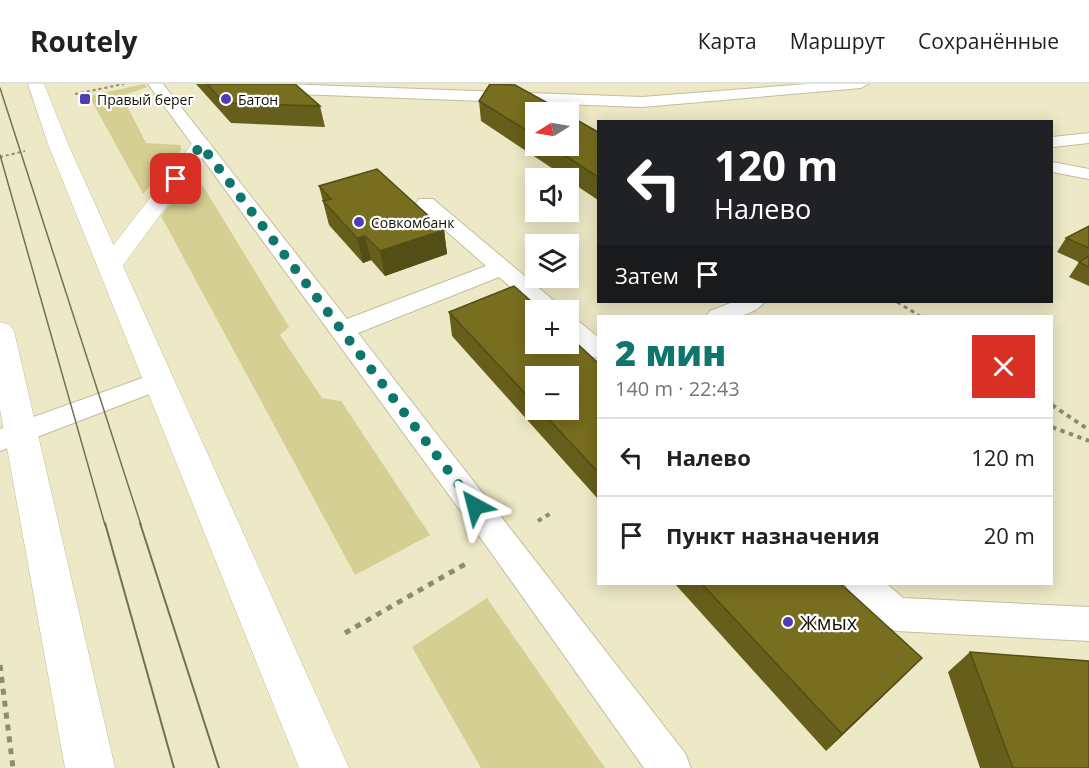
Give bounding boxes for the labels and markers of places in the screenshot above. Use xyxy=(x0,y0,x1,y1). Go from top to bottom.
place label: Правый берег xyxy=(97,90,194,109)
place label: Батон xyxy=(238,90,278,109)
marker: Правый берег xyxy=(78,92,92,106)
marker: Батон xyxy=(219,92,233,106)
pin xyxy=(150,153,201,204)
place label: Совкомбанк xyxy=(371,213,455,232)
marker: Совкомбанк xyxy=(352,215,366,229)
place label: Жмых xyxy=(800,609,858,636)
marker: Жмых xyxy=(781,615,795,629)

